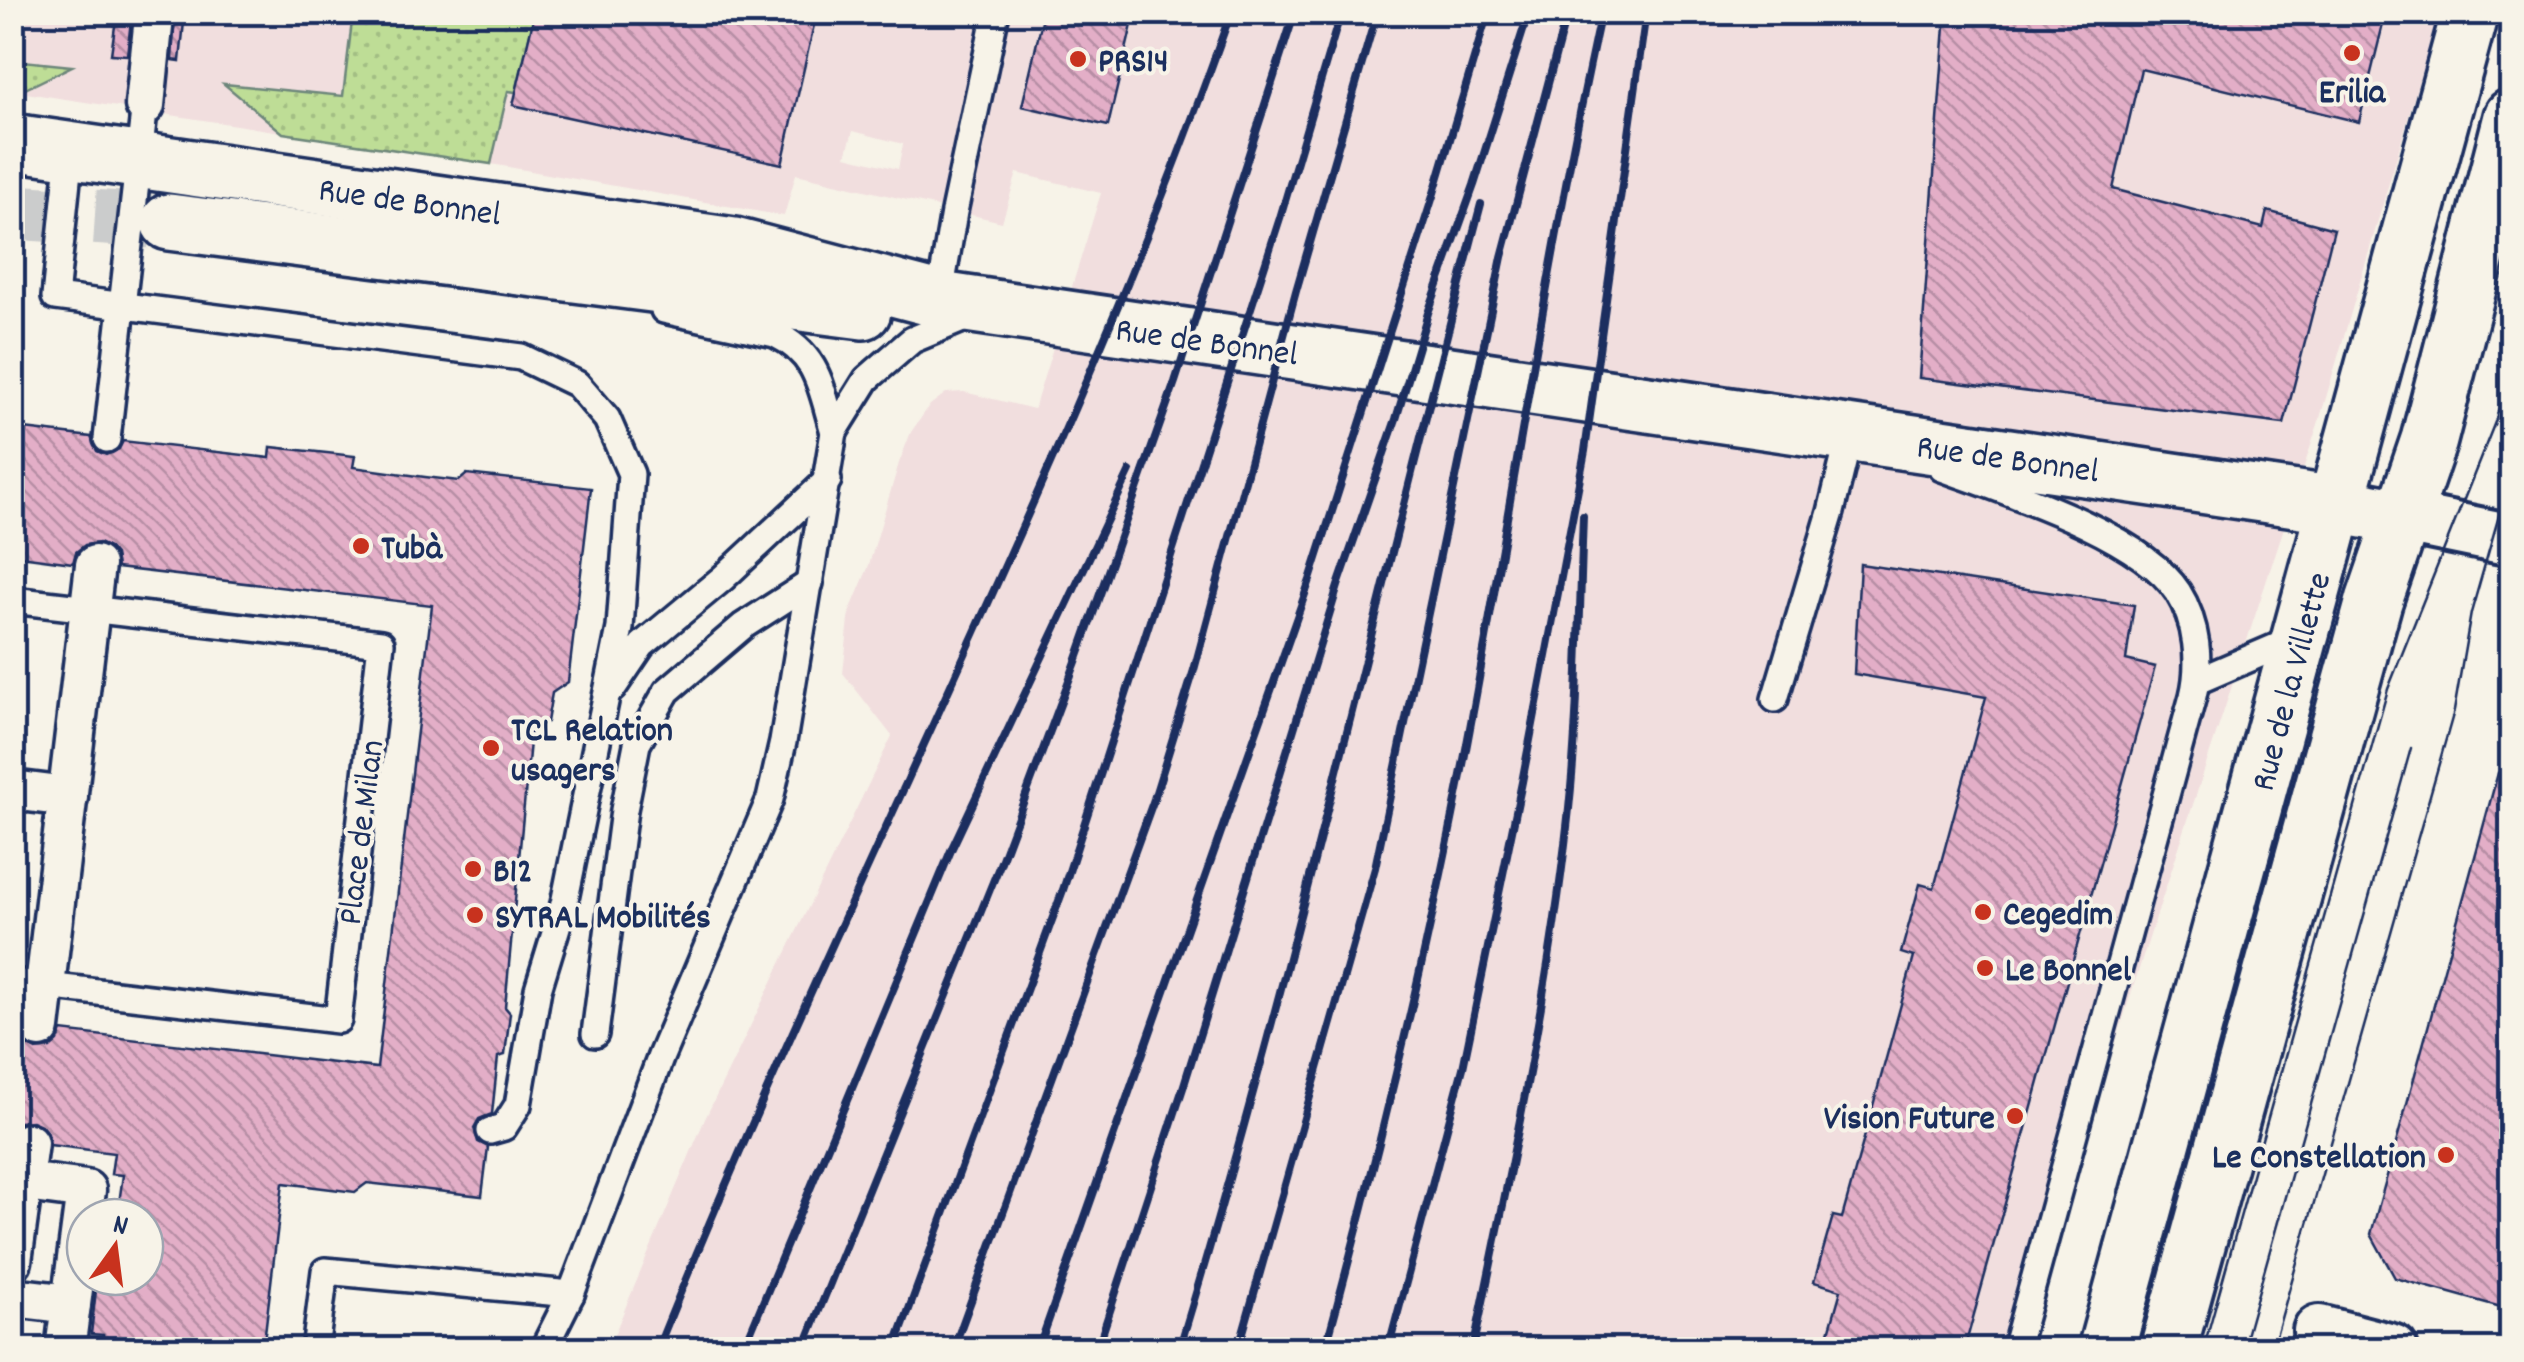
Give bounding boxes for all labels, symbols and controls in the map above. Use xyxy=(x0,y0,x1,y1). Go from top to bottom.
place label: PRS14 xyxy=(1098,39,1169,89)
marker: Erilia xyxy=(2341,42,2363,64)
marker: PRS14 xyxy=(1067,48,1089,70)
place label: Erilia xyxy=(2319,70,2387,120)
street label: Rue de Bonnel xyxy=(315,167,504,242)
street label: Rue de Bonnel xyxy=(1112,307,1301,382)
street label: Rue de Bonnel xyxy=(1913,424,2102,499)
place label: Tubà xyxy=(381,526,443,576)
marker: Tubà xyxy=(350,535,372,557)
street label: Rue de la Villette xyxy=(2241,567,2347,797)
place label: TCL Relation usagers xyxy=(511,708,673,798)
street label: Place de Milan xyxy=(328,737,400,928)
marker: TCL Relation usagers xyxy=(480,737,502,759)
place label: B12 xyxy=(493,849,533,899)
marker: B12 xyxy=(462,858,484,880)
place label: Cegedim xyxy=(2003,892,2113,942)
place label: SYTRAL Mobilités xyxy=(495,895,711,945)
marker: Cegedim xyxy=(1972,901,1994,923)
marker: SYTRAL Mobilités xyxy=(464,904,486,926)
place label: Le Bonnel xyxy=(2005,948,2132,998)
marker: Le Bonnel xyxy=(1974,957,1996,979)
place label: Vision Future xyxy=(1824,1096,1995,1146)
marker: Vision Future xyxy=(2004,1105,2026,1127)
place label: Le Constellation xyxy=(2212,1135,2426,1185)
marker: Le Constellation xyxy=(2435,1144,2457,1166)
north arrow xyxy=(65,1197,165,1297)
text: N xyxy=(108,1207,131,1249)

